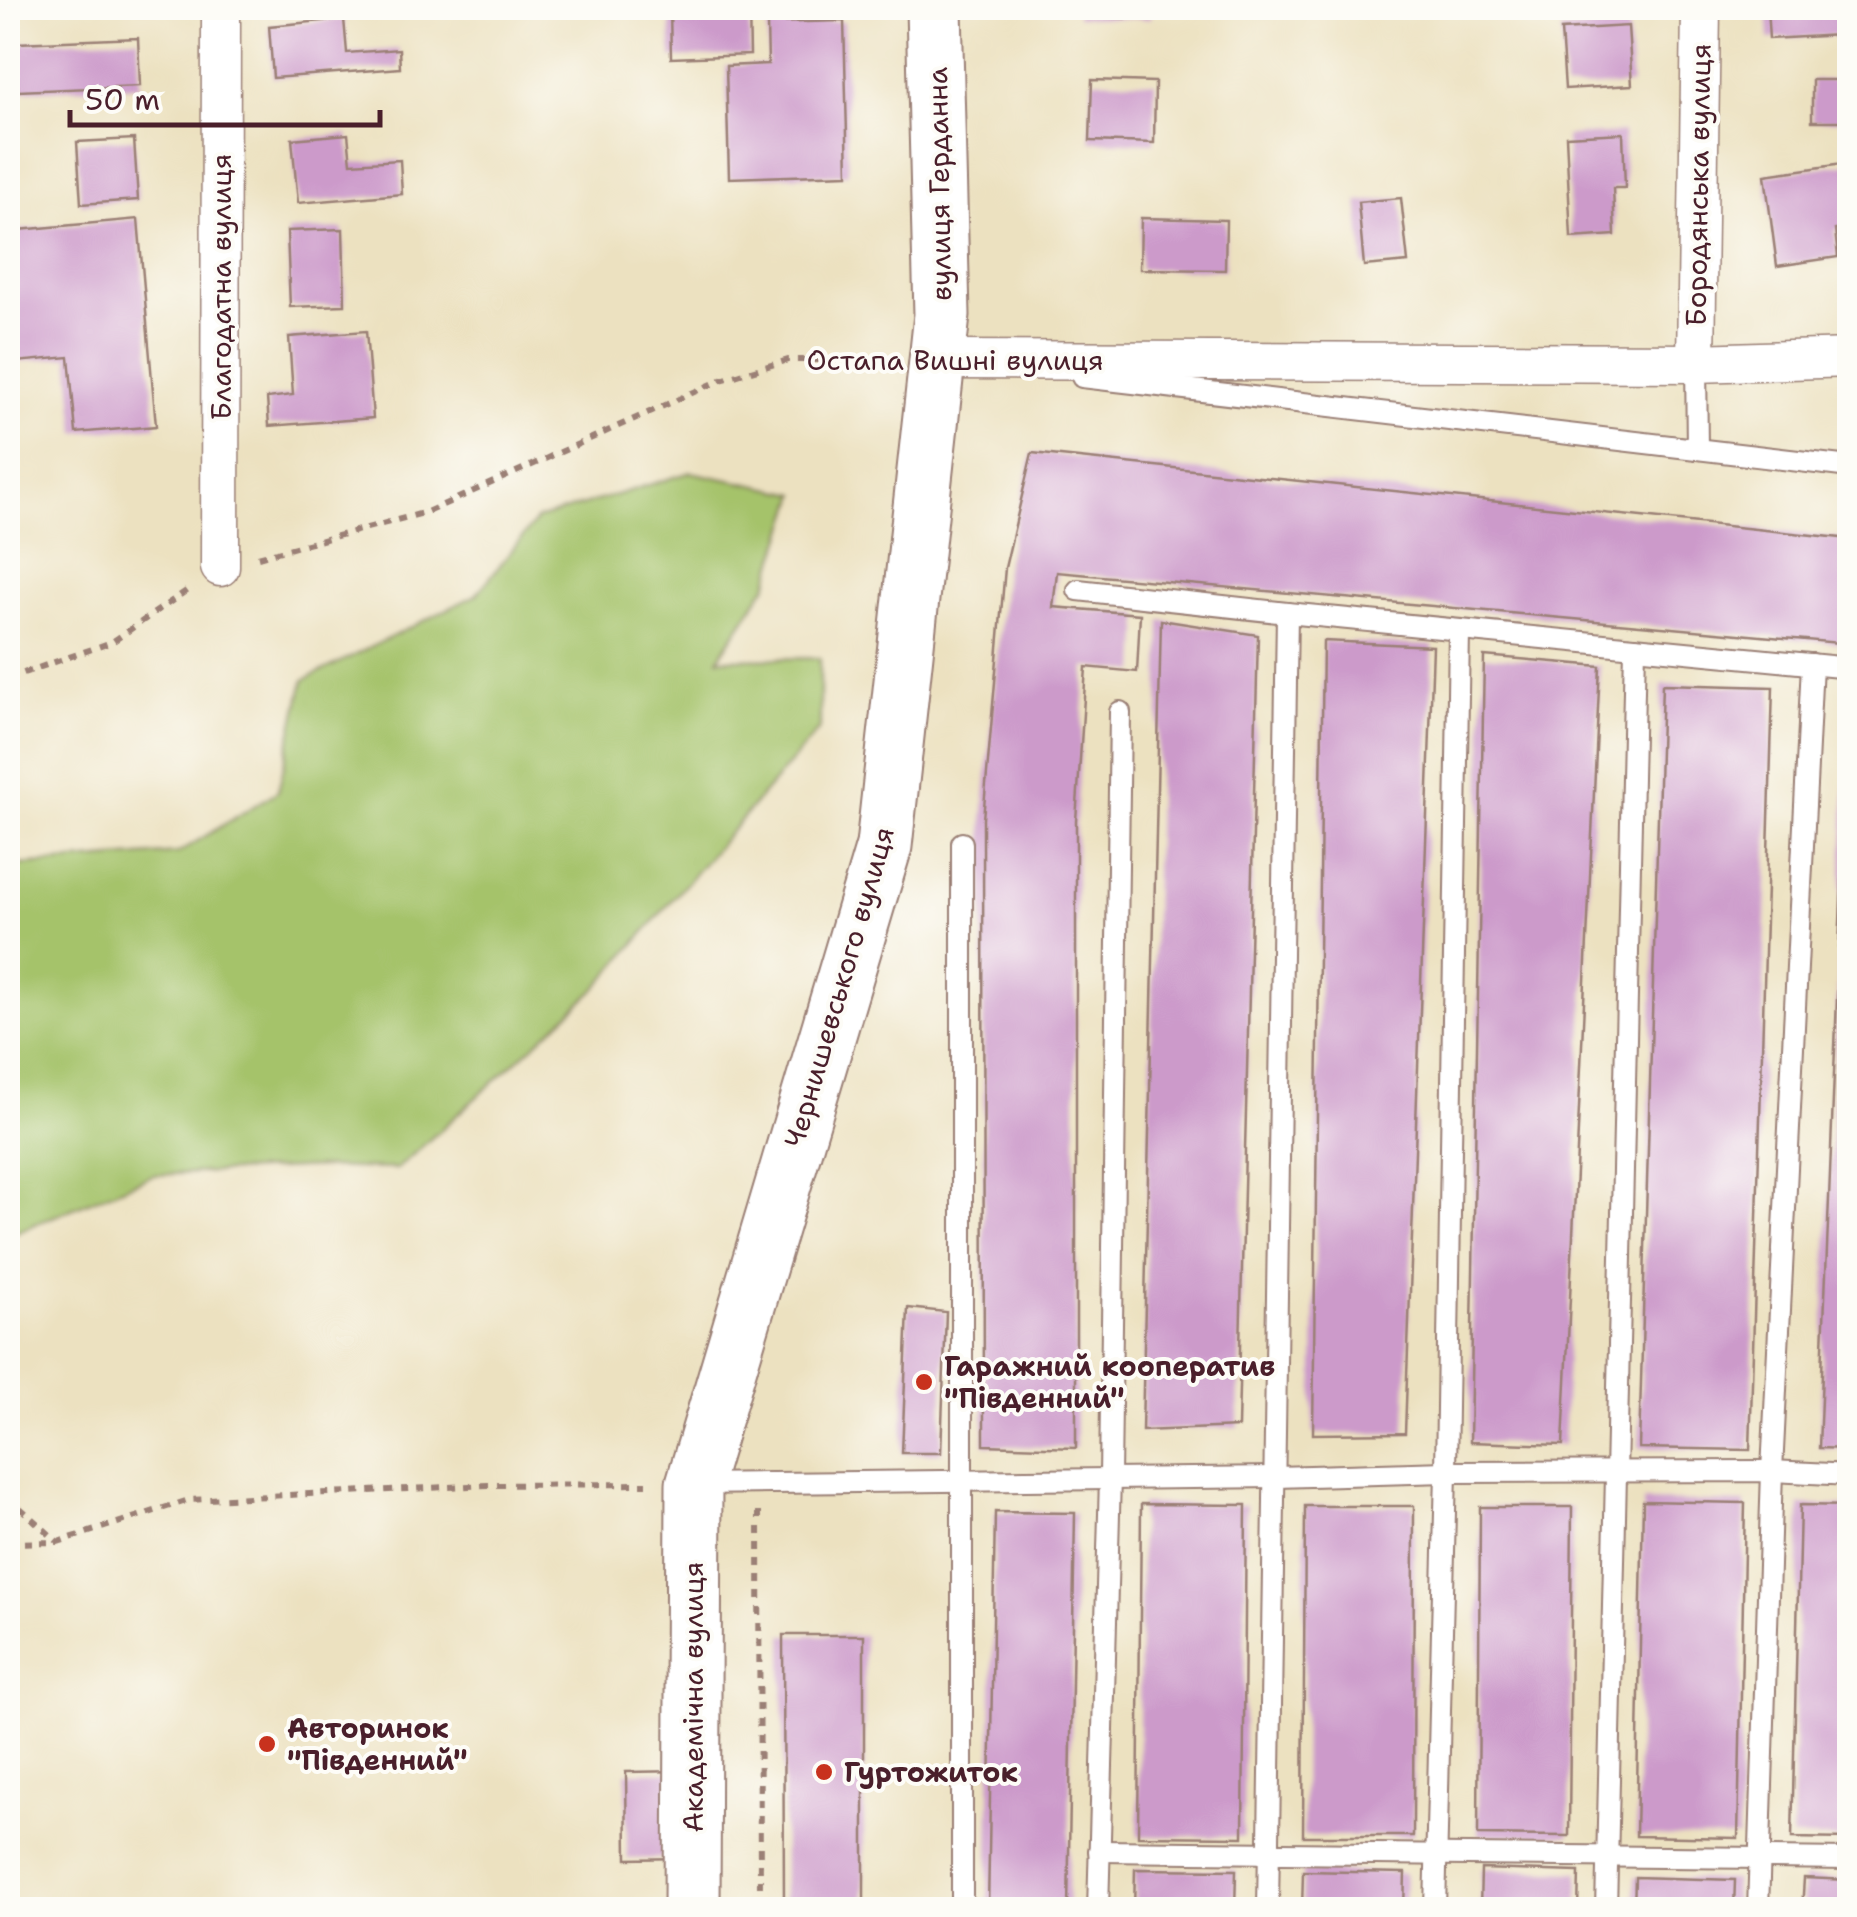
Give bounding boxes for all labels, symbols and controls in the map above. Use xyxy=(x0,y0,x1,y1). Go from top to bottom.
street label: Бородянська вулиця xyxy=(1677,43,1719,327)
scale bar xyxy=(70,65,380,127)
street label: вулиця Герданна xyxy=(918,67,960,301)
text: 50 m xyxy=(85,79,160,120)
street label: Благодатна вулиця xyxy=(202,154,240,420)
street label: Остапа Вишні вулиця xyxy=(806,341,1104,379)
street label: Чернишевського вулиця xyxy=(775,822,903,1152)
place label: Гаражний кооператив "Південний" xyxy=(944,1347,1275,1417)
marker: Гаражний кооператив "Південний" xyxy=(913,1371,935,1393)
street label: Академічна вулиця xyxy=(674,1562,712,1832)
place label: Авторинок "Південний" xyxy=(287,1709,468,1779)
marker: Авторинок "Південний" xyxy=(256,1733,278,1755)
place label: Гуртожиток xyxy=(844,1753,1018,1791)
marker: Гуртожиток xyxy=(813,1761,835,1783)

